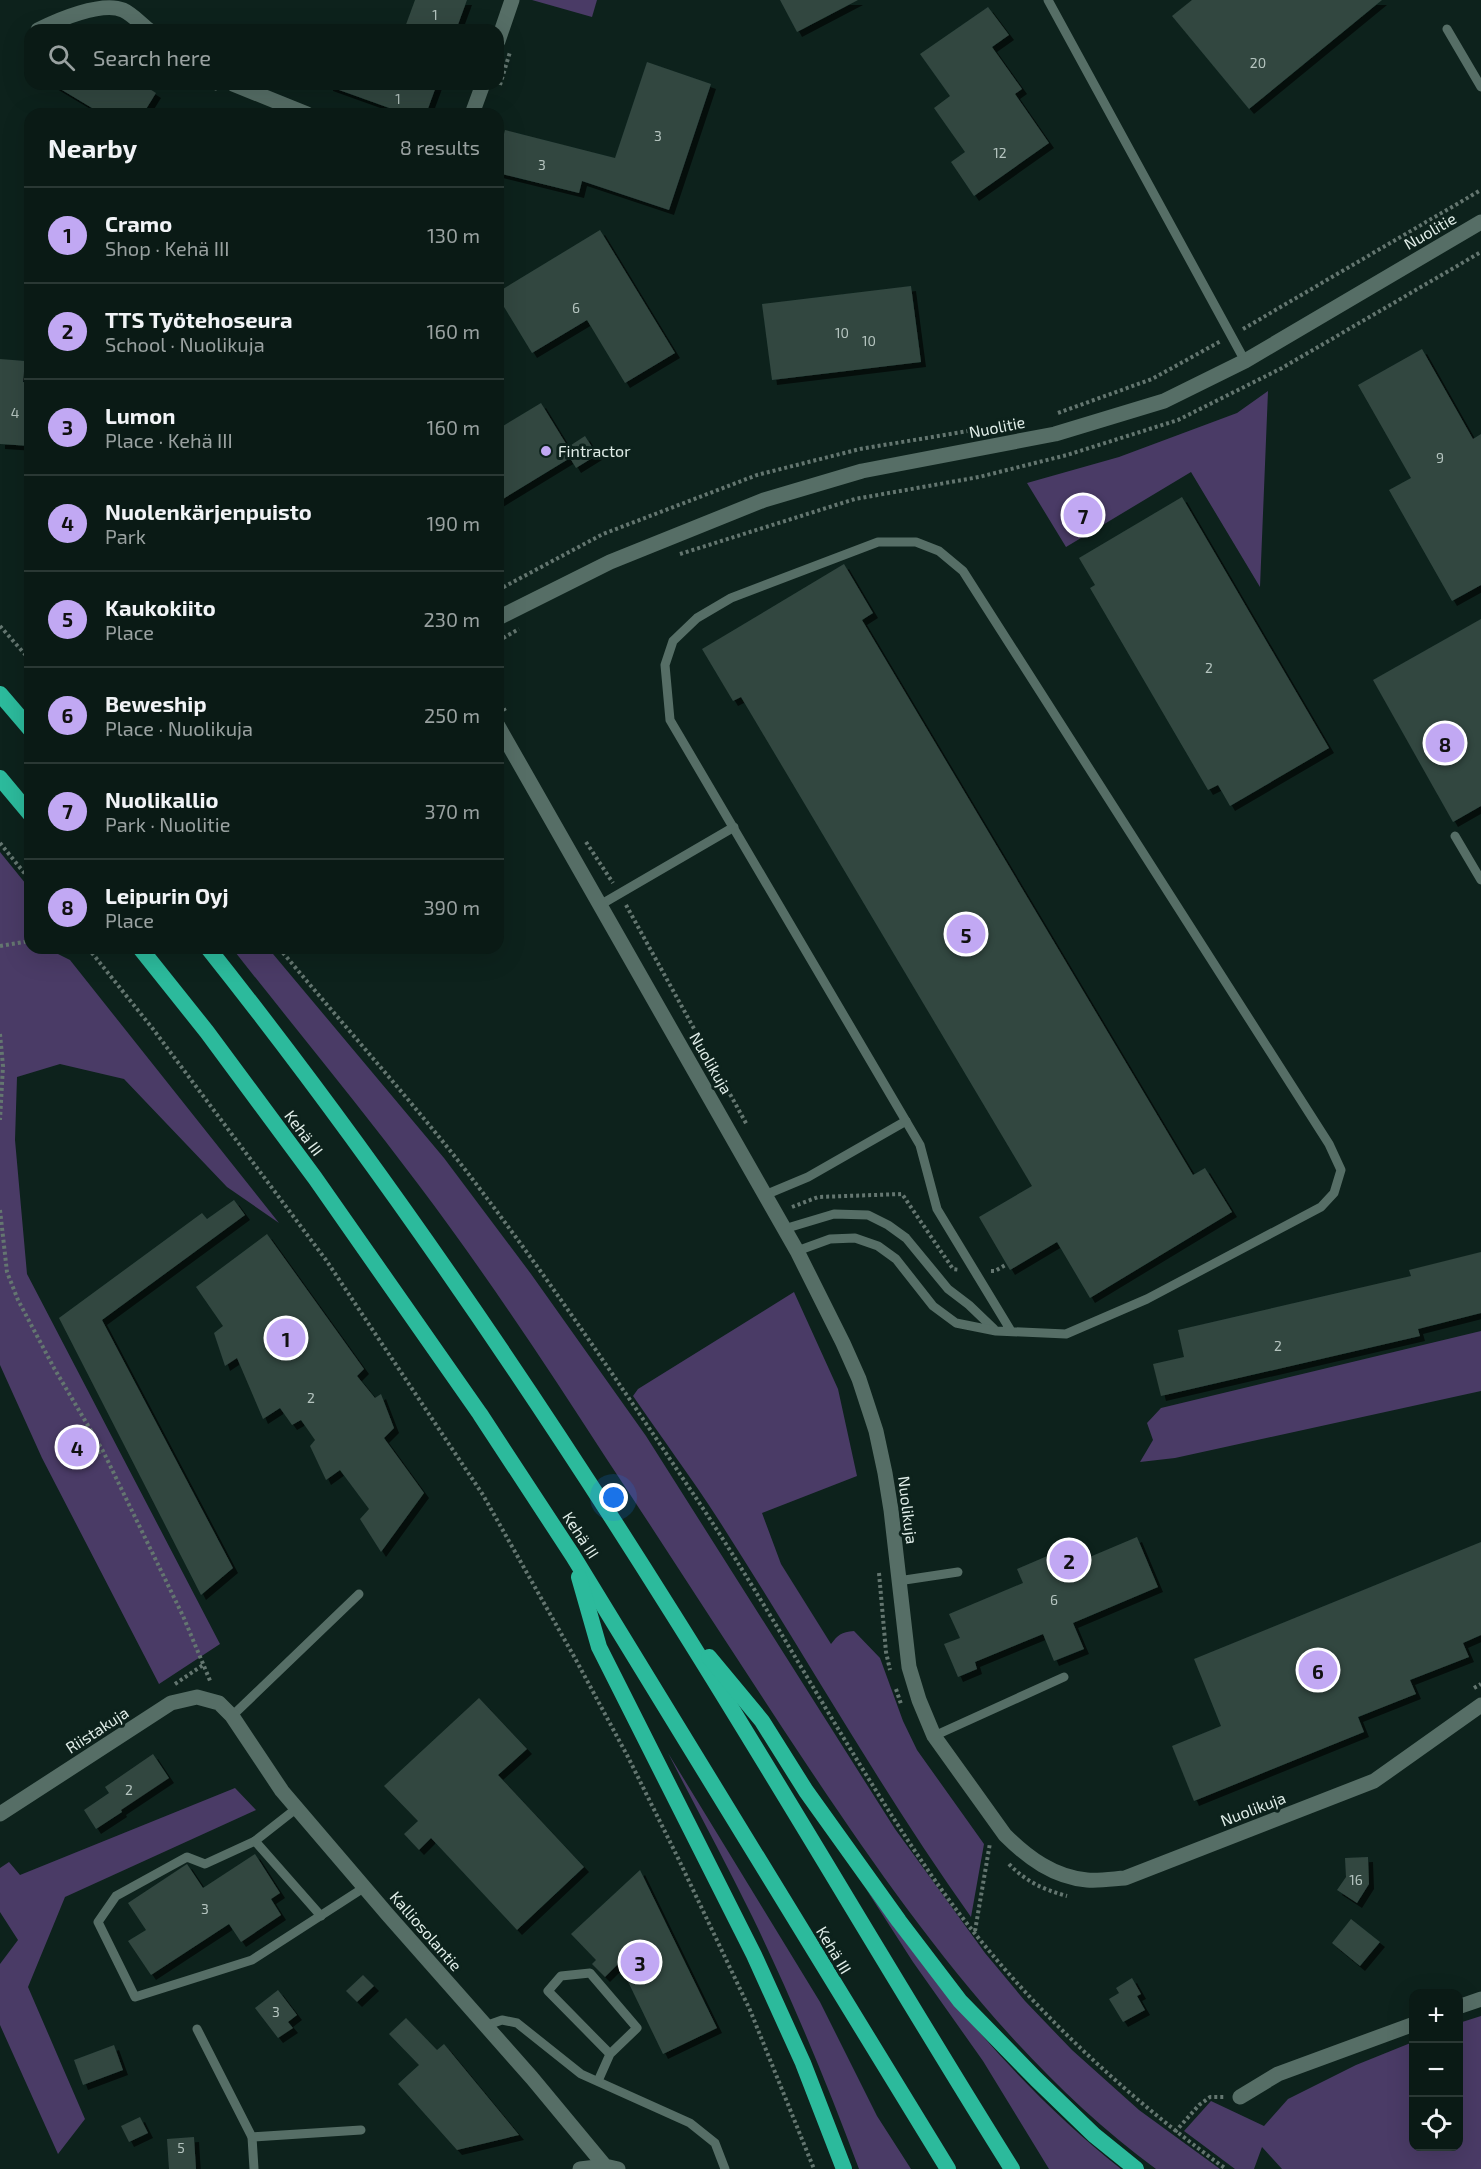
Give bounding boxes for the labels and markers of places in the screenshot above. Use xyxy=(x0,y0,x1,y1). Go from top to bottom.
place label: Fintractor xyxy=(558,441,631,460)
marker: Fintractor xyxy=(539,444,553,458)
pin: 7 xyxy=(1064,492,1102,538)
pin: 8 xyxy=(1426,720,1464,766)
pin: 5 xyxy=(946,912,986,956)
pin: 1 xyxy=(266,1316,306,1360)
pin: 4 xyxy=(58,1424,97,1470)
pin: 2 xyxy=(1050,1538,1088,1582)
pin: 6 xyxy=(1298,1648,1338,1692)
pin: 3 xyxy=(620,1940,660,1984)

